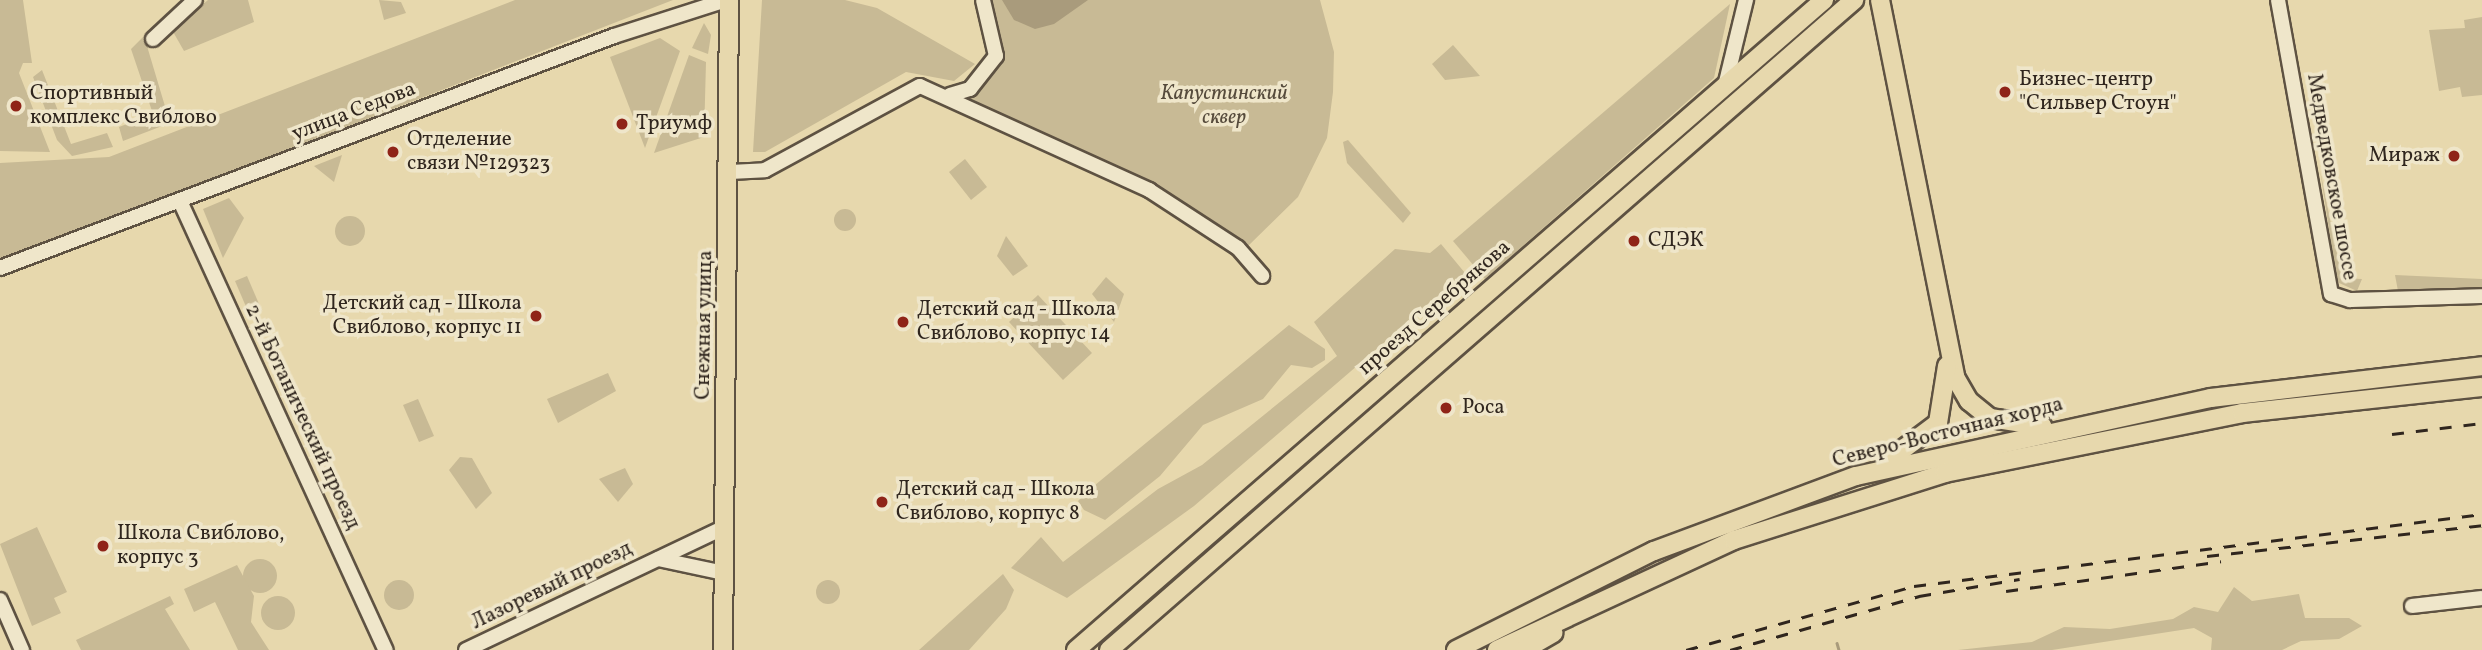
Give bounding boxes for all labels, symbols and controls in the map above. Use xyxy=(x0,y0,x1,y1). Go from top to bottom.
place label: Бизнес-центр "Сильвер Стоун" xyxy=(2019,67,2177,117)
street label: Медведковское шоссе xyxy=(2300,72,2362,282)
street label: улица Седова xyxy=(289,77,419,147)
place label: Спортивный комплекс Свиблово xyxy=(30,81,217,131)
park label: Капустинский сквер xyxy=(1160,81,1288,131)
marker: Бизнес-центр "Сильвер Стоун" xyxy=(1997,84,2013,100)
marker: Спортивный комплекс Свиблово xyxy=(8,98,24,114)
place label: Триумф xyxy=(636,111,712,137)
marker: Триумф xyxy=(614,116,630,132)
place label: Отделение связи №129323 xyxy=(407,127,550,177)
place label: Мираж xyxy=(2369,143,2440,169)
marker: Отделение связи №129323 xyxy=(385,144,401,160)
marker: Мираж xyxy=(2446,148,2462,164)
place label: СДЭК xyxy=(1648,228,1704,254)
marker: СДЭК xyxy=(1626,233,1642,249)
street label: проезд Серебрякова xyxy=(1354,235,1516,381)
street label: Снежная улица xyxy=(691,250,719,400)
place label: Детский сад - Школа Свиблово, корпус 11 xyxy=(322,291,522,341)
place label: Детский сад - Школа Свиблово, корпус 14 xyxy=(917,297,1117,347)
street label: 2-й Ботанический проезд xyxy=(239,300,365,534)
marker: Детский сад - Школа Свиблово, корпус 11 xyxy=(528,308,544,324)
marker: Детский сад - Школа Свиблово, корпус 14 xyxy=(895,314,911,330)
street label: Северо-Восточная хорда xyxy=(1830,392,2066,474)
place label: Роса xyxy=(1462,395,1505,421)
marker: Роса xyxy=(1436,398,1456,418)
place label: Детский сад - Школа Свиблово, корпус 8 xyxy=(896,477,1096,527)
marker: Детский сад - Школа Свиблово, корпус 8 xyxy=(874,494,890,510)
place label: Школа Свиблово, корпус 3 xyxy=(117,521,284,571)
street label: Лазоревый проезд xyxy=(468,536,636,636)
marker: Школа Свиблово, корпус 3 xyxy=(95,538,111,554)

